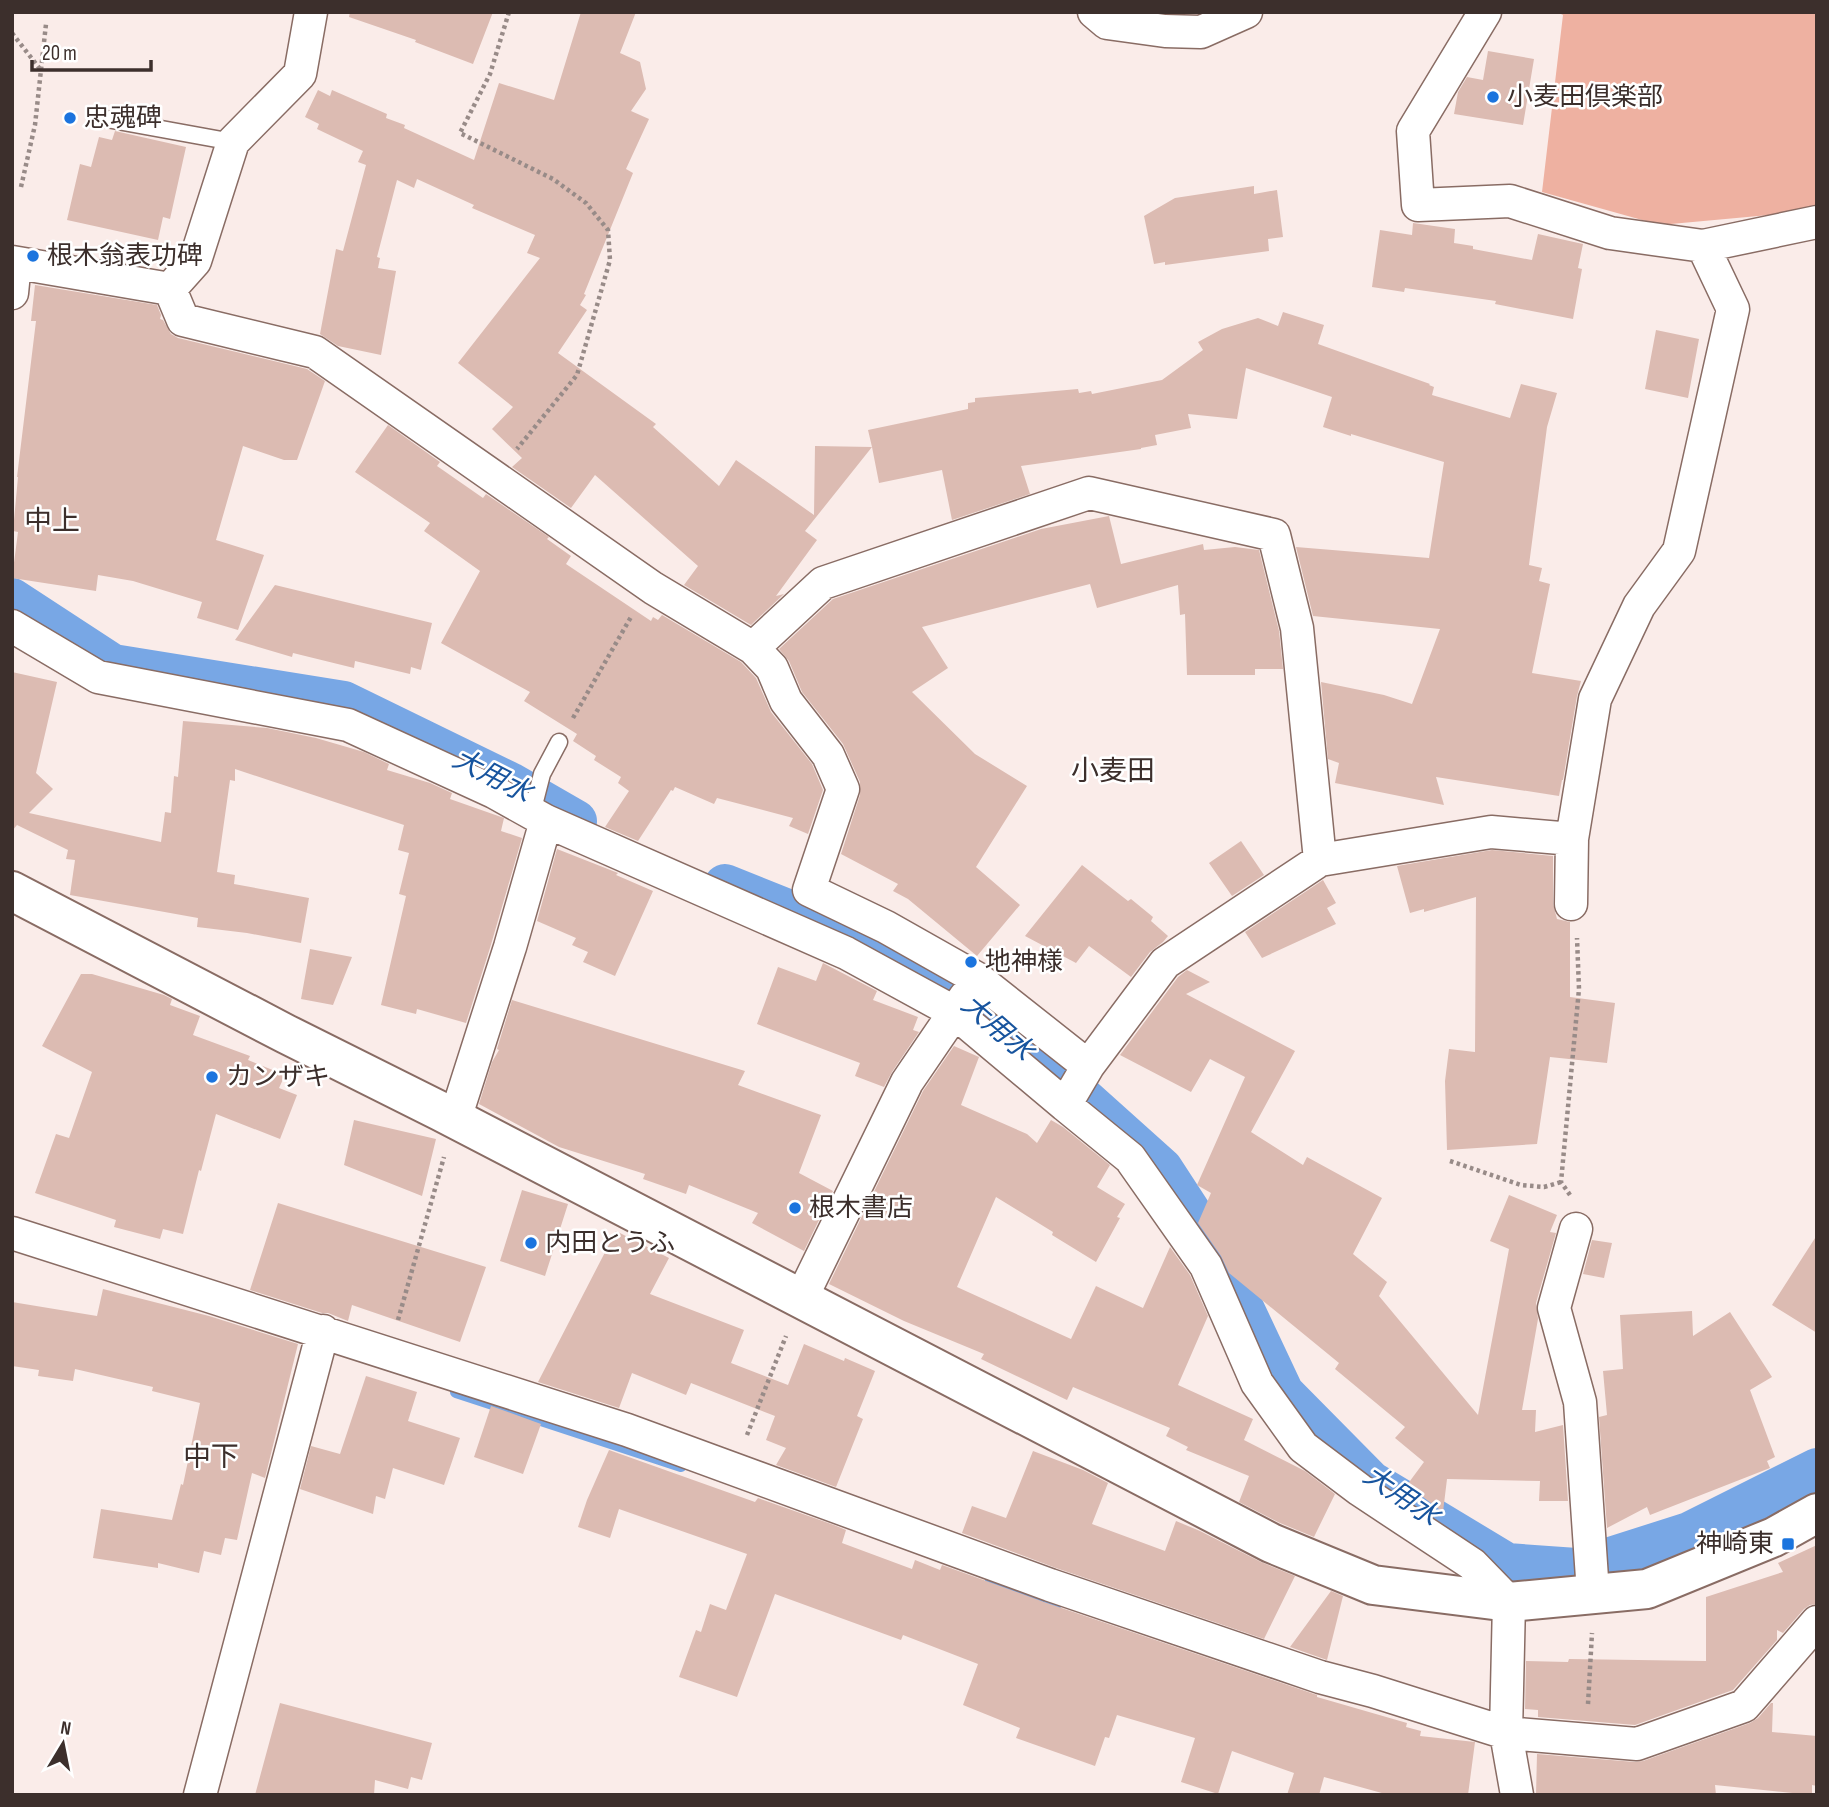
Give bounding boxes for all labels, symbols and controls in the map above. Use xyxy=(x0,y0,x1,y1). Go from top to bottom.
scale bar xyxy=(32,28,150,72)
text: 20 m xyxy=(42,41,77,66)
place label: 小麦田倶楽部 xyxy=(1507,82,1663,113)
marker: 小麦田倶楽部 xyxy=(1485,89,1501,105)
place label: 忠魂碑 xyxy=(84,103,162,134)
marker: 忠魂碑 xyxy=(62,110,78,126)
place label: 根木翁表功碑 xyxy=(47,241,203,272)
marker: 根木翁表功碑 xyxy=(25,248,41,264)
district label: 中上 xyxy=(24,505,80,538)
water label: 大用水 xyxy=(447,742,540,811)
district label: 小麦田 xyxy=(1071,755,1155,788)
place label: 地神様 xyxy=(985,947,1063,978)
marker: 地神様 xyxy=(963,954,979,970)
water label: 大用水 xyxy=(954,988,1042,1070)
place label: カンザキ xyxy=(226,1062,330,1093)
marker: カンザキ xyxy=(204,1069,220,1085)
place label: 根木書店 xyxy=(809,1193,913,1224)
marker: 根木書店 xyxy=(787,1200,803,1216)
place label: 内田とうふ xyxy=(545,1228,675,1259)
marker: 内田とうふ xyxy=(523,1235,539,1251)
district label: 中下 xyxy=(183,1441,239,1474)
water label: 大用水 xyxy=(1357,1459,1448,1535)
place label: 神崎東 xyxy=(1696,1529,1774,1560)
marker: 神崎東 xyxy=(1780,1536,1796,1552)
north arrow xyxy=(28,1709,98,1779)
text: N xyxy=(59,1717,73,1741)

